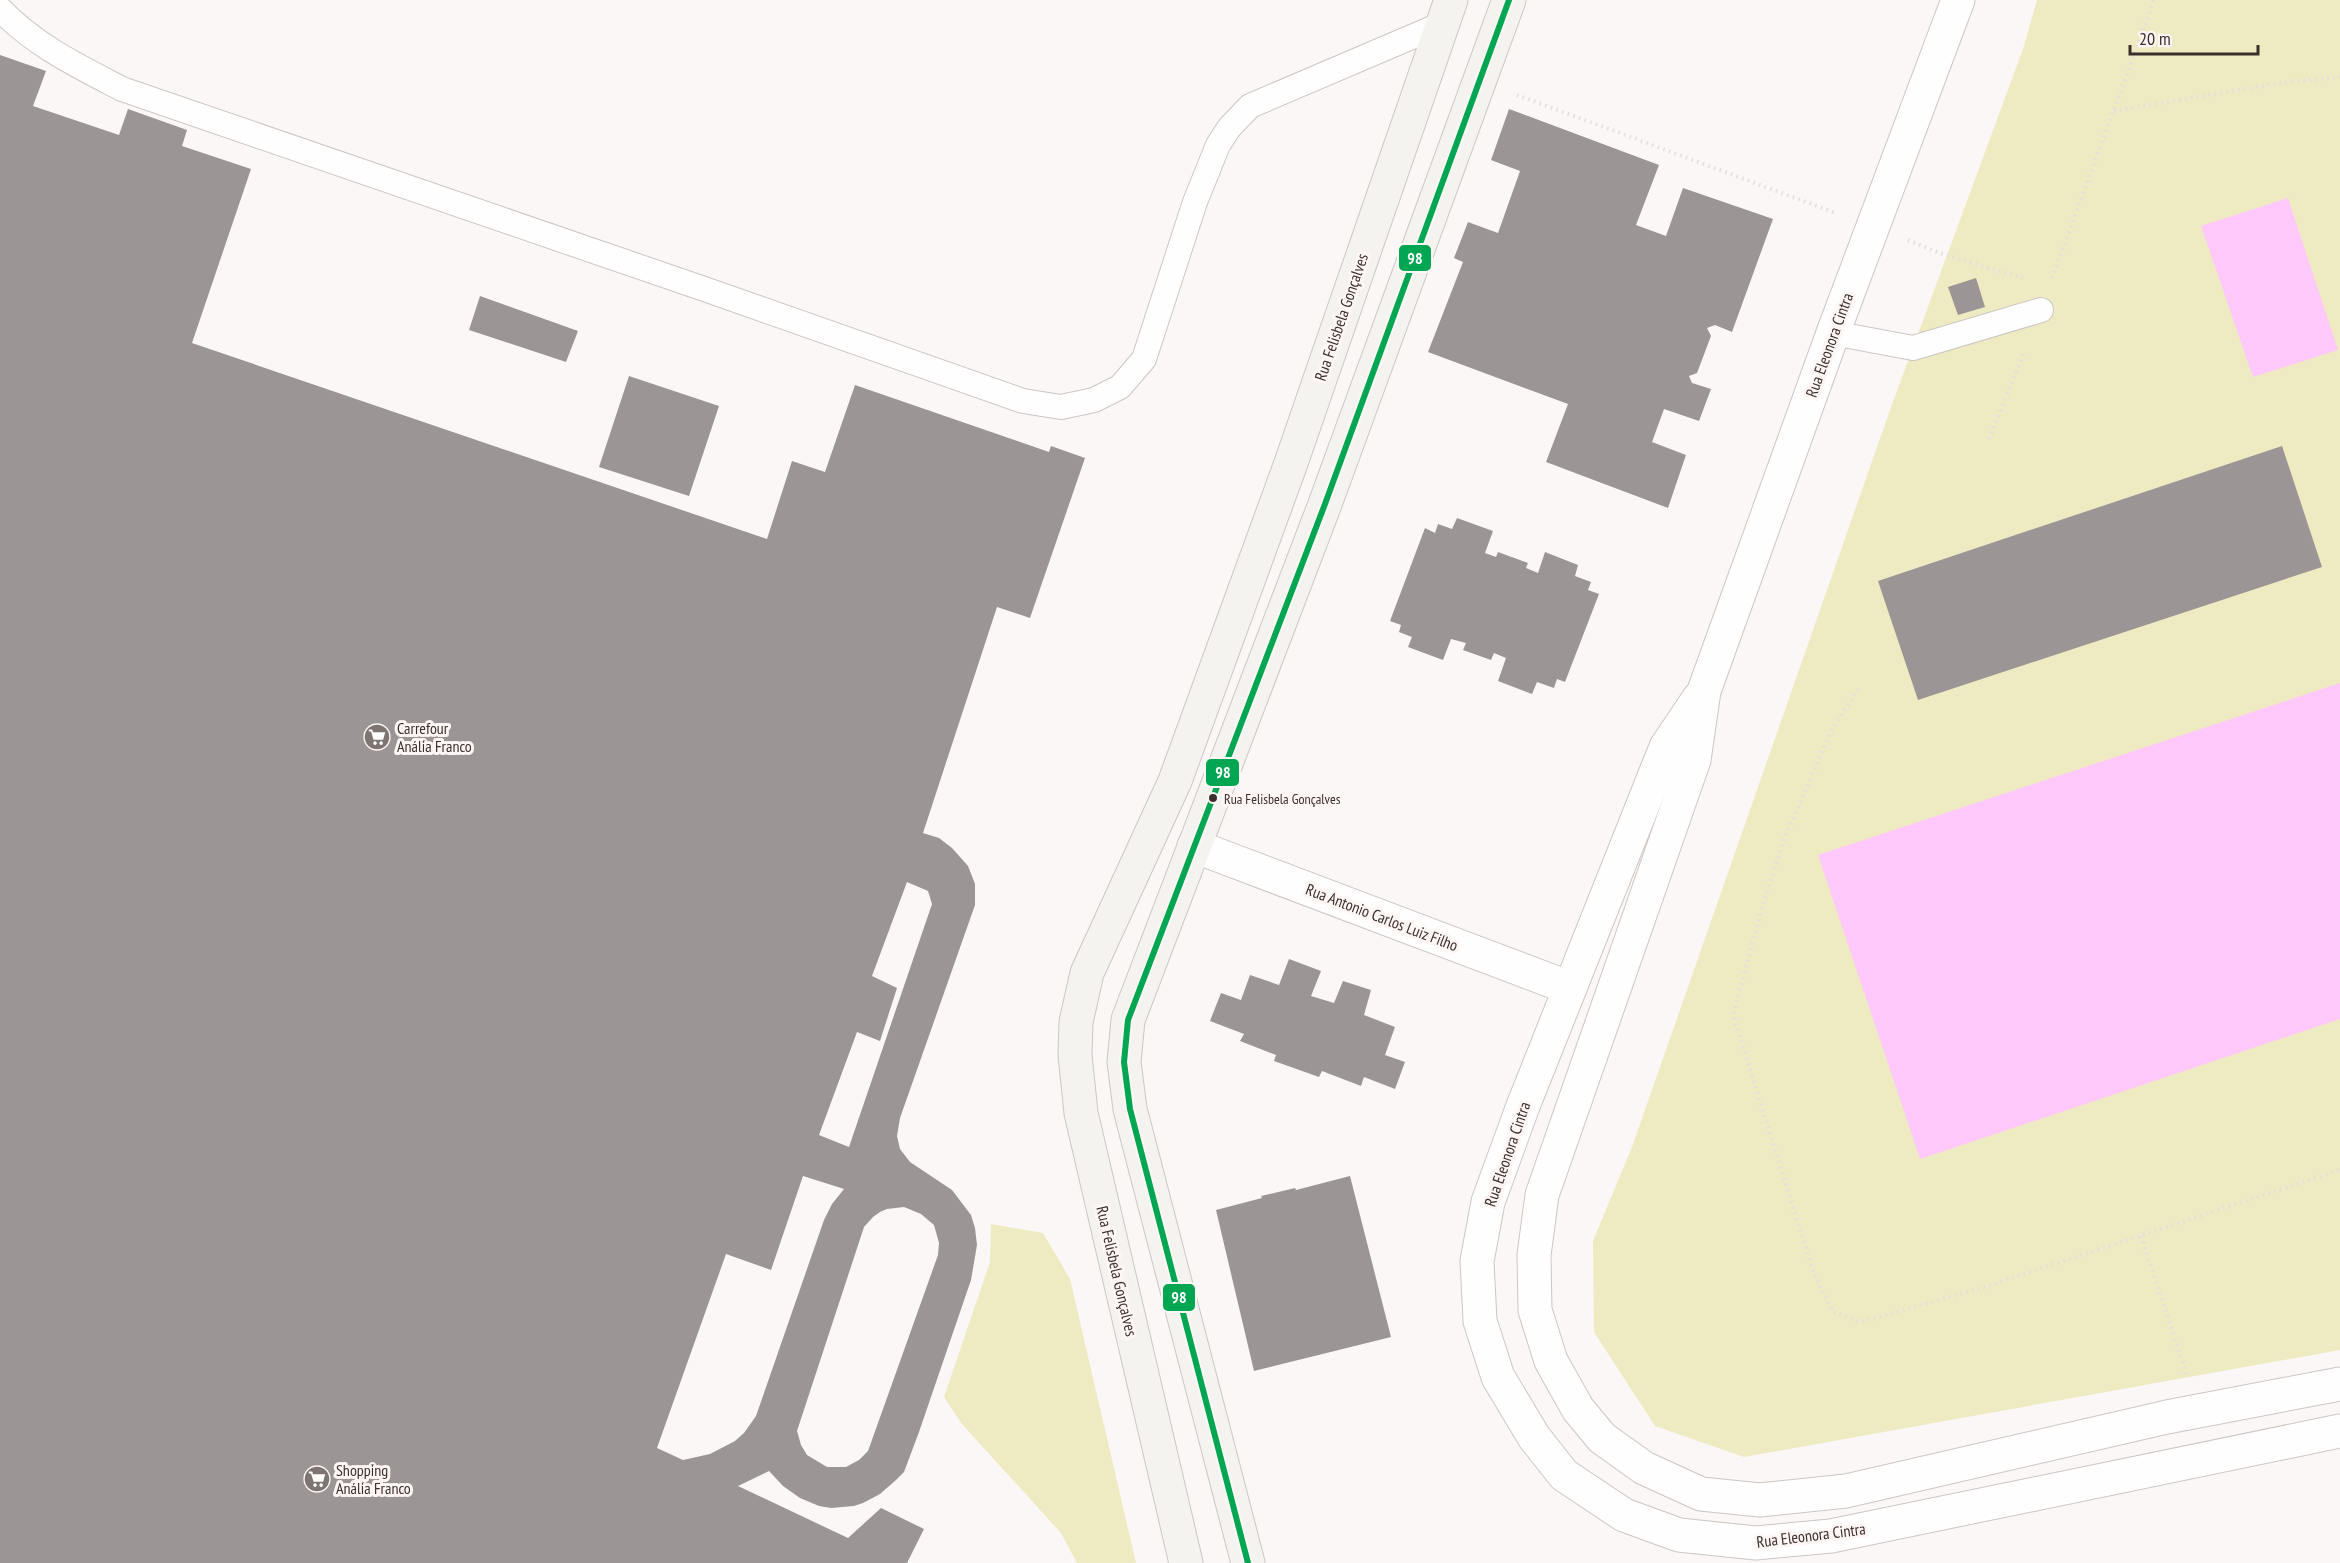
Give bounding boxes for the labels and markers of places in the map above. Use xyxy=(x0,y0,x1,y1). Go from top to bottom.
place label: Carrefour Anália Franco xyxy=(397,718,472,756)
supermarket icon: Carrefour Anália Franco xyxy=(362,722,392,752)
place label: Rua Felisbela Gonçalves xyxy=(1224,790,1341,808)
marker: Rua Felisbela Gonçalves xyxy=(1207,792,1219,804)
place label: Shopping Anália Franco xyxy=(336,1460,411,1498)
supermarket icon: Shopping Anália Franco xyxy=(302,1464,332,1494)

